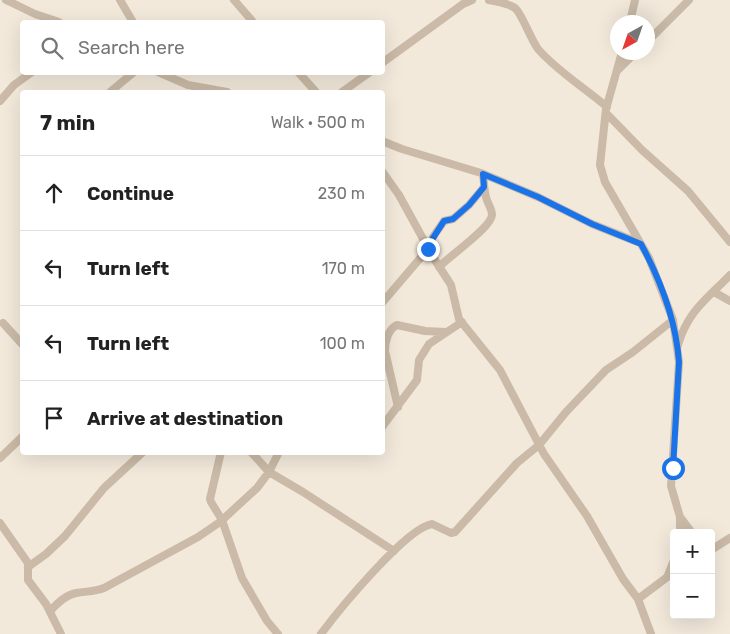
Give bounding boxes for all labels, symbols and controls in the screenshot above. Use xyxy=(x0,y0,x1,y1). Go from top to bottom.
north arrow xyxy=(610,15,655,60)
search box xyxy=(20,20,385,75)
icon: search xyxy=(38,34,66,62)
text: Search here xyxy=(78,36,185,59)
text: 7 min xyxy=(40,110,95,135)
text: Walk · 500 m xyxy=(271,113,365,132)
icon: ahead xyxy=(40,179,68,207)
text: Continue xyxy=(87,182,174,205)
text: 230 m xyxy=(318,184,365,203)
route end xyxy=(417,238,440,261)
icon: left xyxy=(40,254,68,282)
text: Turn left xyxy=(87,257,169,280)
text: 170 m xyxy=(322,259,365,278)
icon: left xyxy=(40,329,68,357)
text: Turn left xyxy=(87,332,169,355)
text: 100 m xyxy=(320,334,365,353)
icon: arrive xyxy=(40,404,68,432)
text: Arrive at destination xyxy=(87,407,283,430)
route start xyxy=(662,457,685,480)
map controls xyxy=(670,529,715,619)
button: + xyxy=(670,529,715,574)
button: − xyxy=(670,574,715,619)

